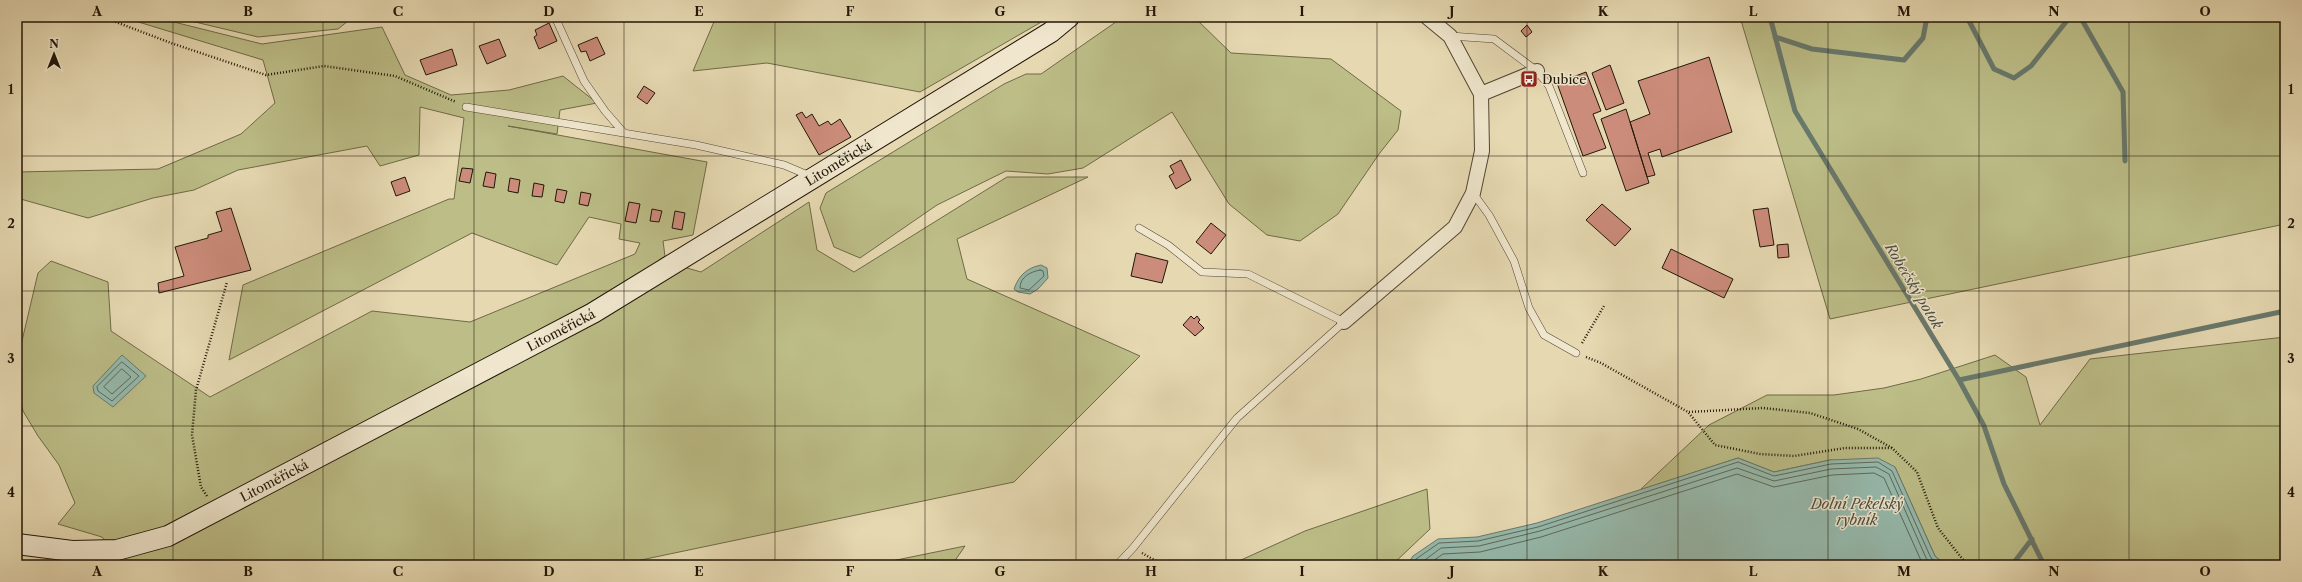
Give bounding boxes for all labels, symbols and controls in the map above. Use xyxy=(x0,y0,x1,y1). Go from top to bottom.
text: A xyxy=(91,3,103,19)
text: B xyxy=(243,3,253,19)
text: C xyxy=(393,3,403,19)
text: D xyxy=(543,3,555,19)
text: E xyxy=(694,3,704,19)
text: F xyxy=(846,3,855,19)
text: G xyxy=(994,3,1006,19)
text: H xyxy=(1145,3,1157,19)
text: I xyxy=(1299,3,1305,19)
text: J xyxy=(1447,3,1455,19)
text: K xyxy=(1598,3,1609,19)
text: L xyxy=(1749,3,1758,19)
text: M xyxy=(1897,3,1911,19)
text: N xyxy=(2048,3,2060,19)
text: O xyxy=(2199,3,2211,19)
north arrow xyxy=(34,34,74,74)
text: N xyxy=(49,37,59,51)
bus stop icon: Dubice xyxy=(1519,69,1539,89)
place label: Dubice xyxy=(1542,71,1586,87)
text: 1 xyxy=(8,81,14,97)
text: 1 xyxy=(2288,81,2294,97)
street label: Litoměřická xyxy=(802,136,874,189)
text: 2 xyxy=(7,215,15,231)
text: 2 xyxy=(2287,215,2295,231)
water label: Robečský potok xyxy=(1881,239,1947,333)
street label: Litoměřická xyxy=(524,305,598,354)
text: 3 xyxy=(7,350,15,366)
text: 3 xyxy=(2287,350,2295,366)
street label: Litoměřická xyxy=(237,456,311,505)
text: 4 xyxy=(7,484,15,500)
text: 4 xyxy=(2287,484,2295,500)
water label: Dolní Pekelský rybník xyxy=(1810,495,1903,529)
text: A xyxy=(91,563,103,579)
text: B xyxy=(243,563,253,579)
text: C xyxy=(393,563,403,579)
text: D xyxy=(543,563,555,579)
text: E xyxy=(694,563,704,579)
text: F xyxy=(846,563,855,579)
text: G xyxy=(994,563,1006,579)
text: H xyxy=(1145,563,1157,579)
text: I xyxy=(1299,563,1305,579)
text: J xyxy=(1447,563,1455,579)
text: K xyxy=(1598,563,1609,579)
text: L xyxy=(1749,563,1758,579)
text: M xyxy=(1897,563,1911,579)
text: N xyxy=(2048,563,2060,579)
text: O xyxy=(2199,563,2211,579)

